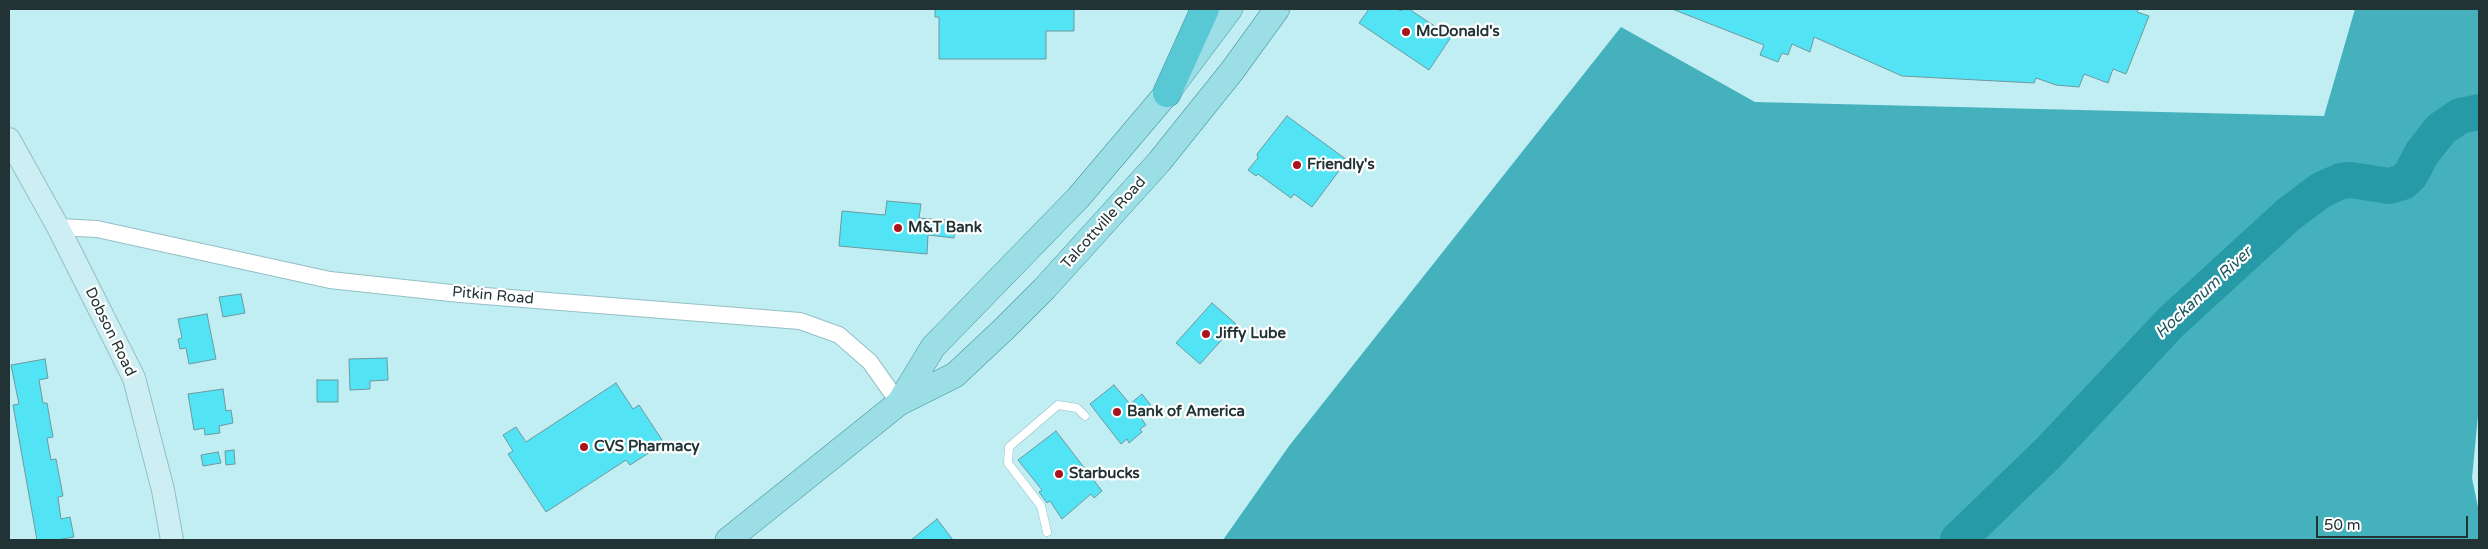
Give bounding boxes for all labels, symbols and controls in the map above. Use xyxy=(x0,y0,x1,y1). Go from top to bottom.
place label: McDonald's xyxy=(1416,23,1500,41)
marker: McDonald's xyxy=(1400,26,1412,38)
place label: Friendly's xyxy=(1307,156,1375,174)
marker: Friendly's xyxy=(1291,159,1303,171)
street label: Talcottville Road xyxy=(1058,173,1150,273)
place label: M&T Bank xyxy=(908,219,982,237)
marker: M&T Bank xyxy=(892,222,904,234)
water label: Hockanum River xyxy=(2152,243,2256,343)
street label: Pitkin Road xyxy=(451,283,535,309)
street label: Dobson Road xyxy=(81,285,139,379)
place label: Jiffy Lube xyxy=(1216,325,1286,343)
marker: Jiffy Lube xyxy=(1200,328,1212,340)
place label: Bank of America xyxy=(1127,403,1245,421)
marker: Bank of America xyxy=(1111,406,1123,418)
place label: CVS Pharmacy xyxy=(594,438,699,456)
marker: CVS Pharmacy xyxy=(578,441,590,453)
place label: Starbucks xyxy=(1069,465,1140,483)
marker: Starbucks xyxy=(1053,468,1065,480)
scale bar xyxy=(2318,506,2470,538)
text: 50 m xyxy=(2324,516,2361,534)

